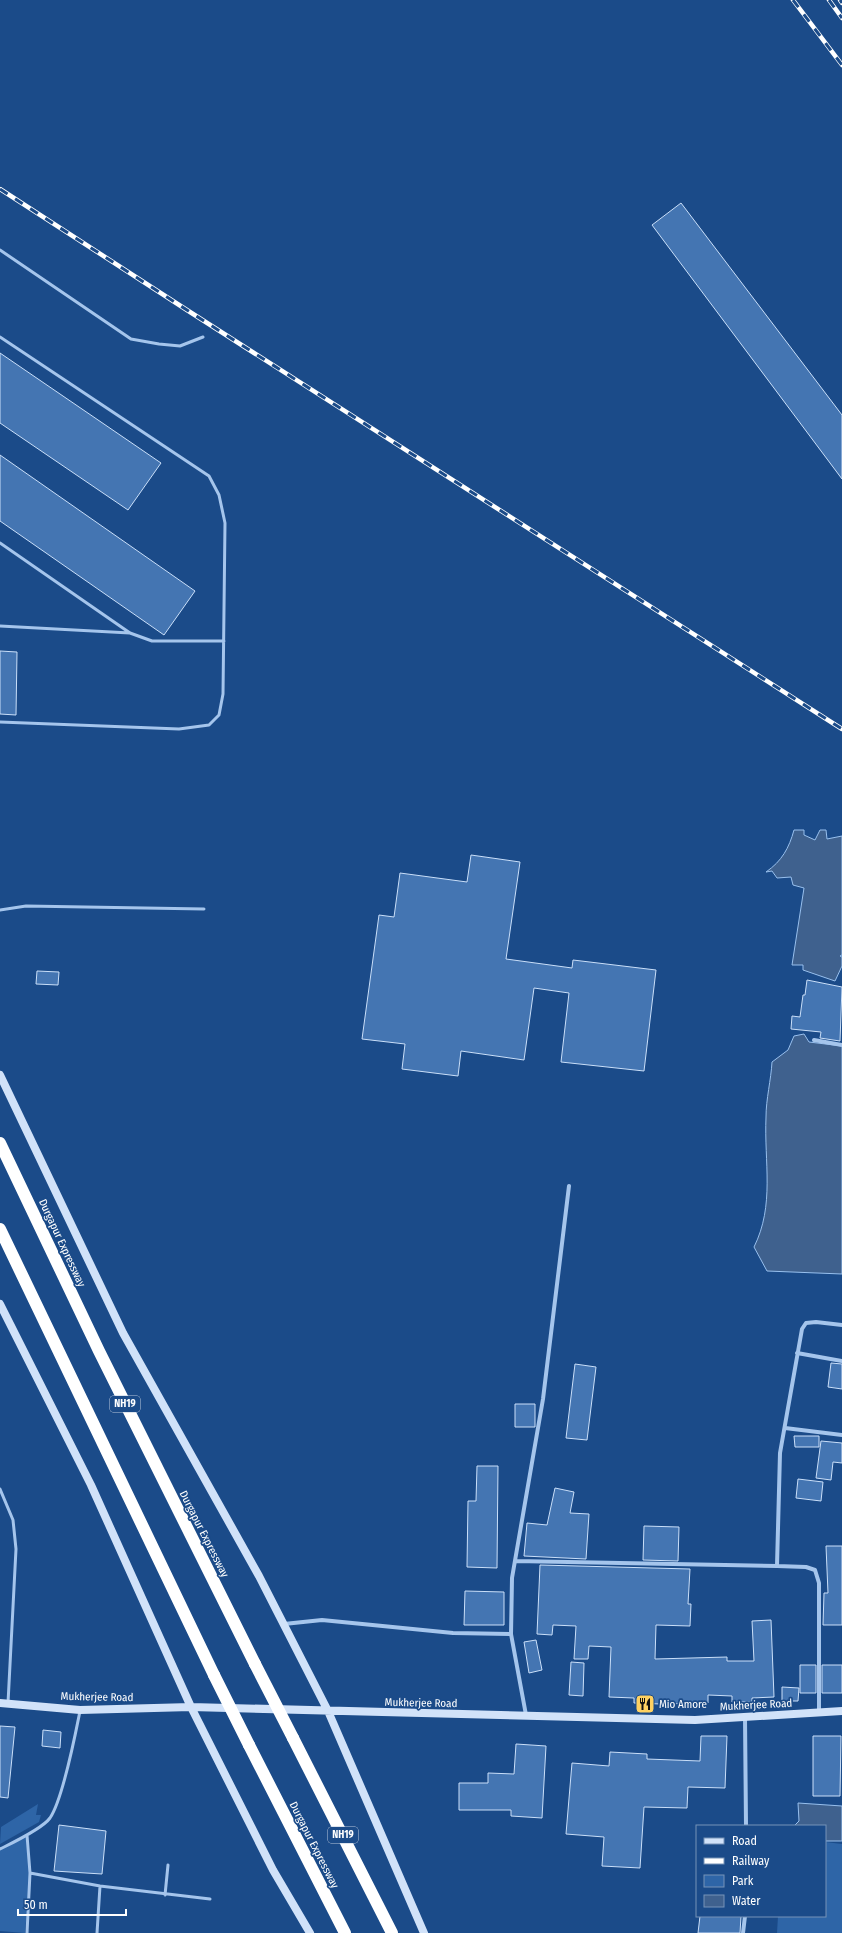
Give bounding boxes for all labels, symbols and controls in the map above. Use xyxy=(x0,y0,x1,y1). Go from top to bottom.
street label: Durgapur Expressway xyxy=(36,1197,88,1289)
road number: NH19 xyxy=(110,1396,140,1412)
street label: Durgapur Expressway xyxy=(177,1489,231,1580)
street label: Mukherjee Road xyxy=(61,1690,133,1704)
restaurant icon: Mio Amore xyxy=(634,1693,656,1715)
street label: Mukherjee Road xyxy=(385,1696,457,1710)
street label: Mukherjee Road xyxy=(719,1697,793,1713)
place label: Mio Amore xyxy=(659,1698,707,1711)
street label: Durgapur Expressway xyxy=(287,1800,341,1891)
legend xyxy=(696,1825,826,1917)
road number: NH19 xyxy=(328,1827,358,1843)
text: Road xyxy=(732,1834,757,1848)
text: Railway xyxy=(732,1854,770,1868)
text: Park xyxy=(732,1874,754,1888)
scale bar xyxy=(18,1891,126,1917)
text: Water xyxy=(732,1894,761,1908)
text: 50 m xyxy=(24,1898,48,1912)

